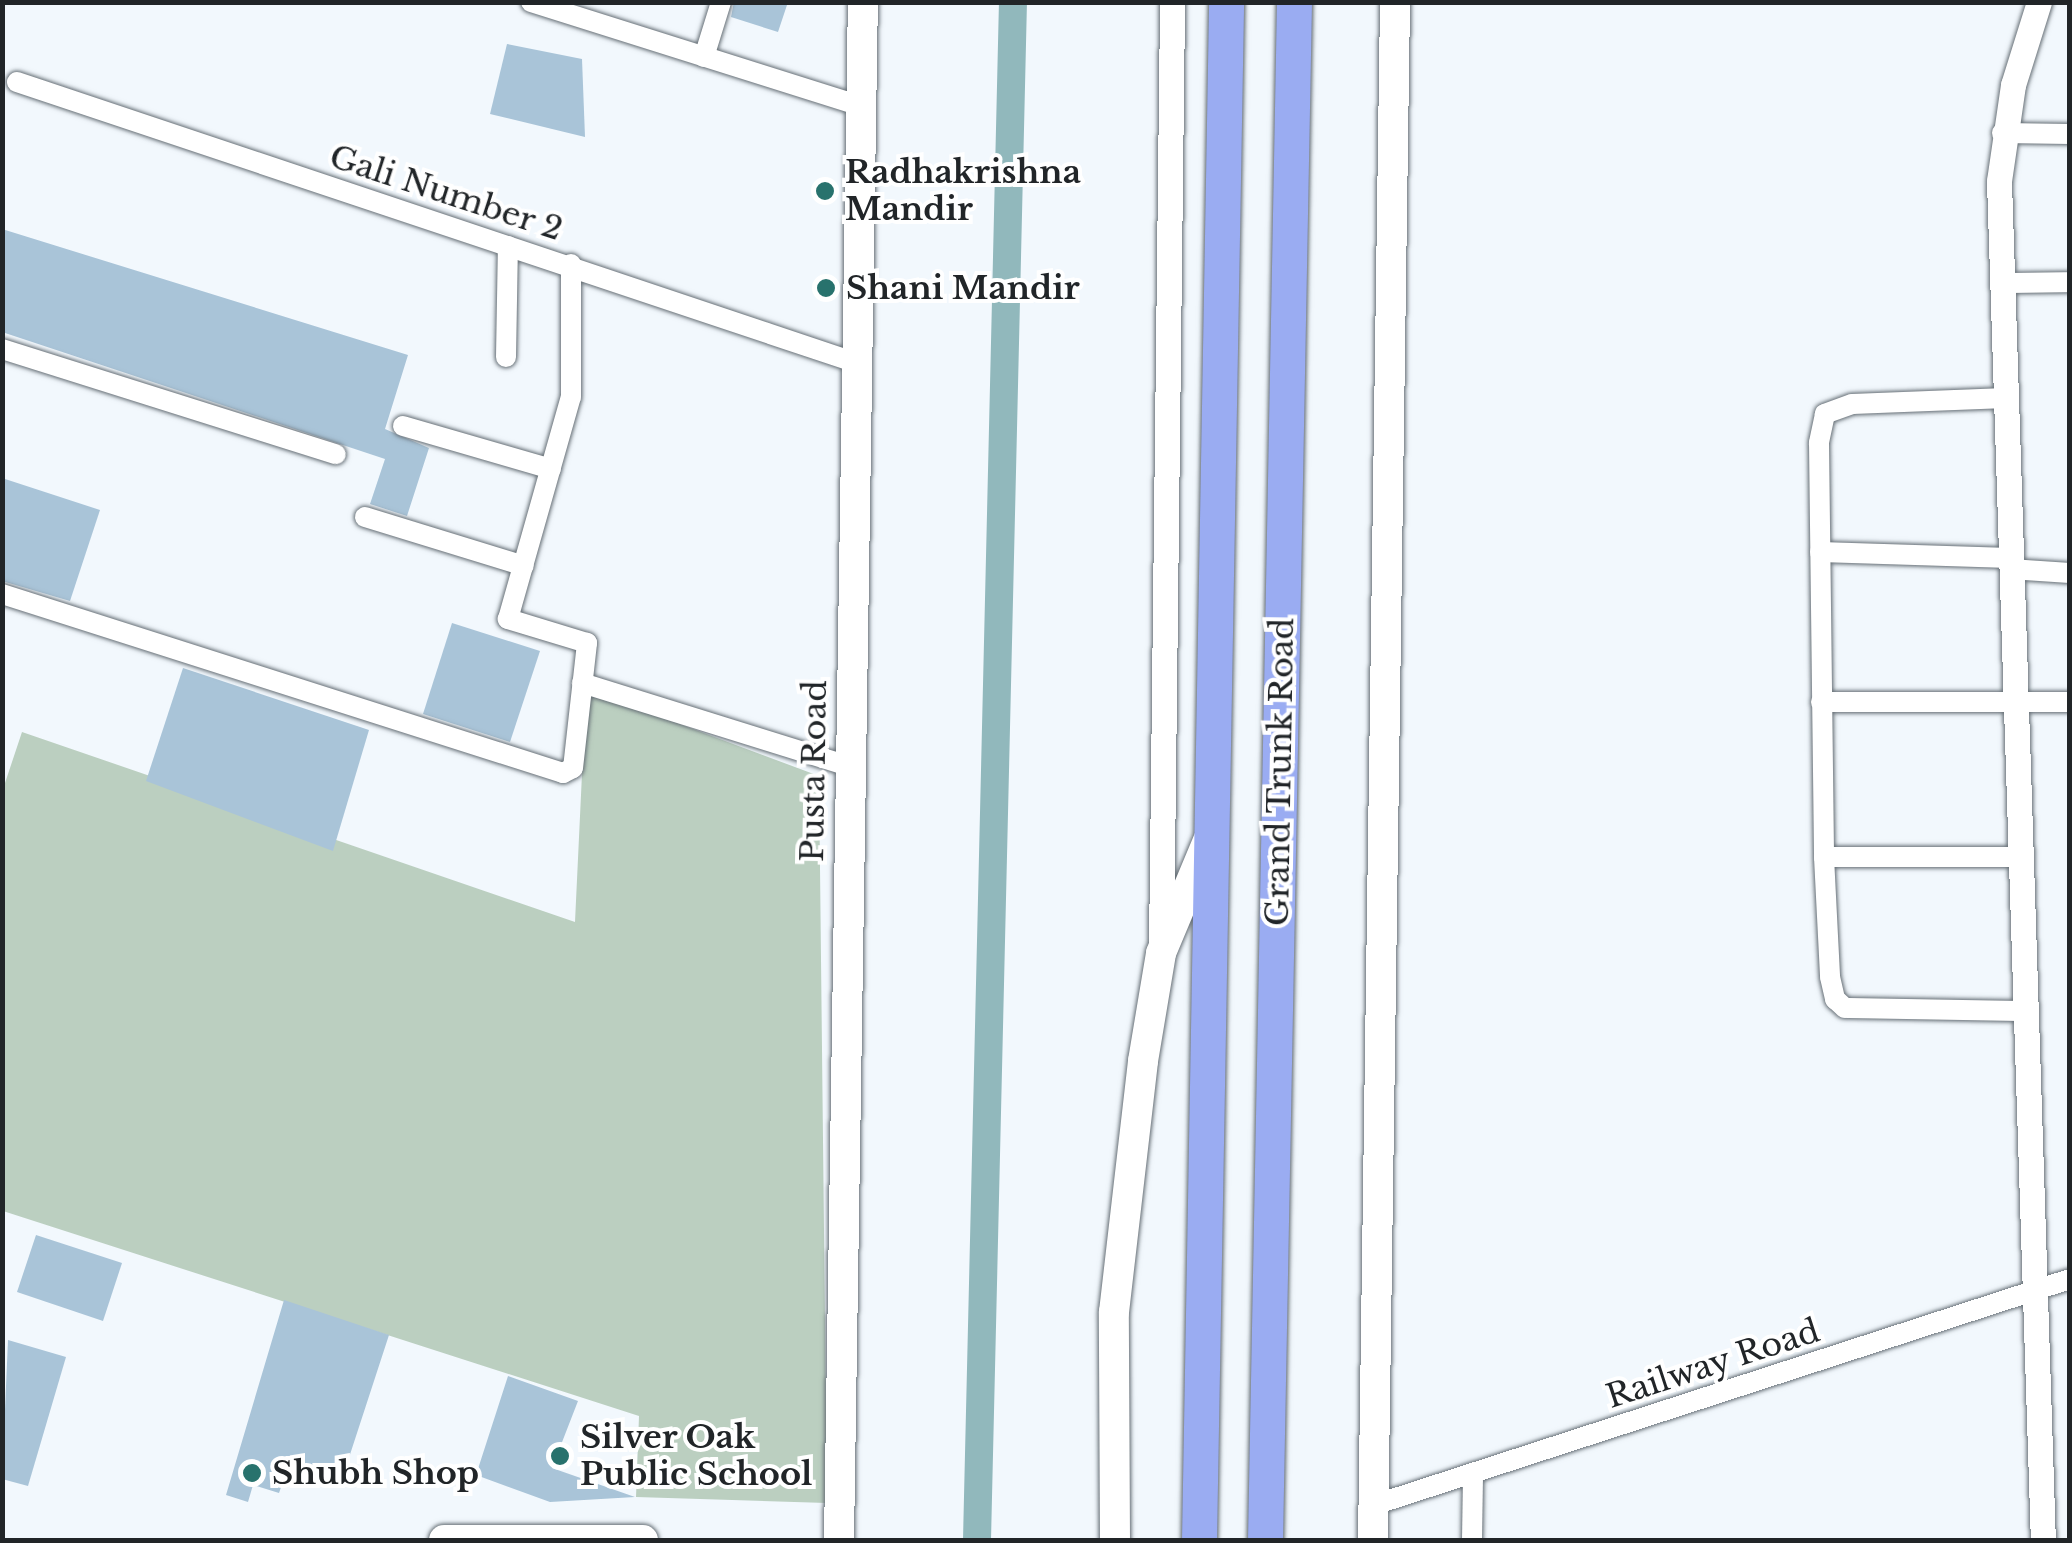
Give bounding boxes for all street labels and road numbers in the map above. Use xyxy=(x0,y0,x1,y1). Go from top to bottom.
street label: Gali Number 2 xyxy=(324,137,568,249)
street label: Grand Trunk Road xyxy=(1258,617,1302,927)
street label: Pusta Road xyxy=(793,680,835,862)
street label: Railway Road xyxy=(1601,1311,1825,1417)

